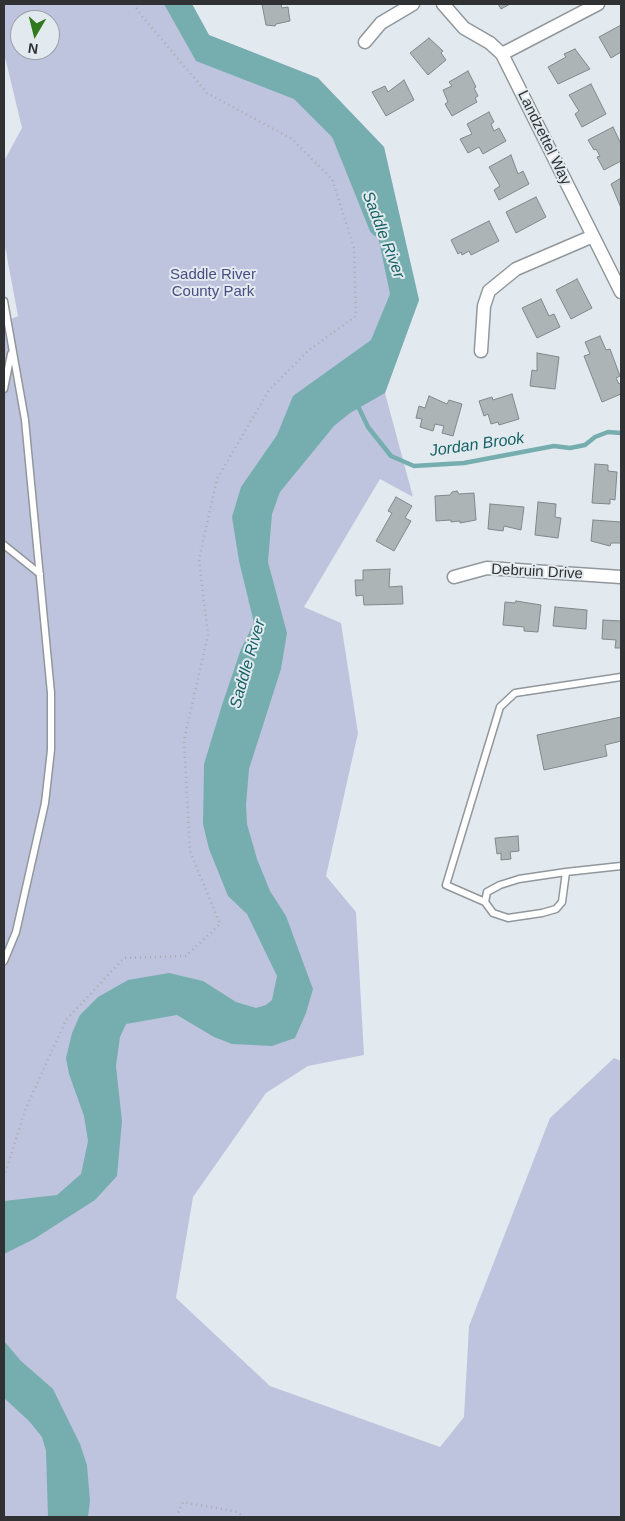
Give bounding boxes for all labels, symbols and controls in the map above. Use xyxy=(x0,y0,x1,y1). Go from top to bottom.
north arrow xyxy=(10,10,60,60)
text: N xyxy=(27,40,39,57)
street label: Landzettel Way xyxy=(513,88,575,188)
water label: Saddle River xyxy=(358,189,408,281)
park label: Saddle River County Park xyxy=(170,266,256,301)
water label: Jordan Brook xyxy=(429,429,525,461)
street label: Debruin Drive xyxy=(491,561,583,583)
water label: Saddle River xyxy=(226,617,270,711)

